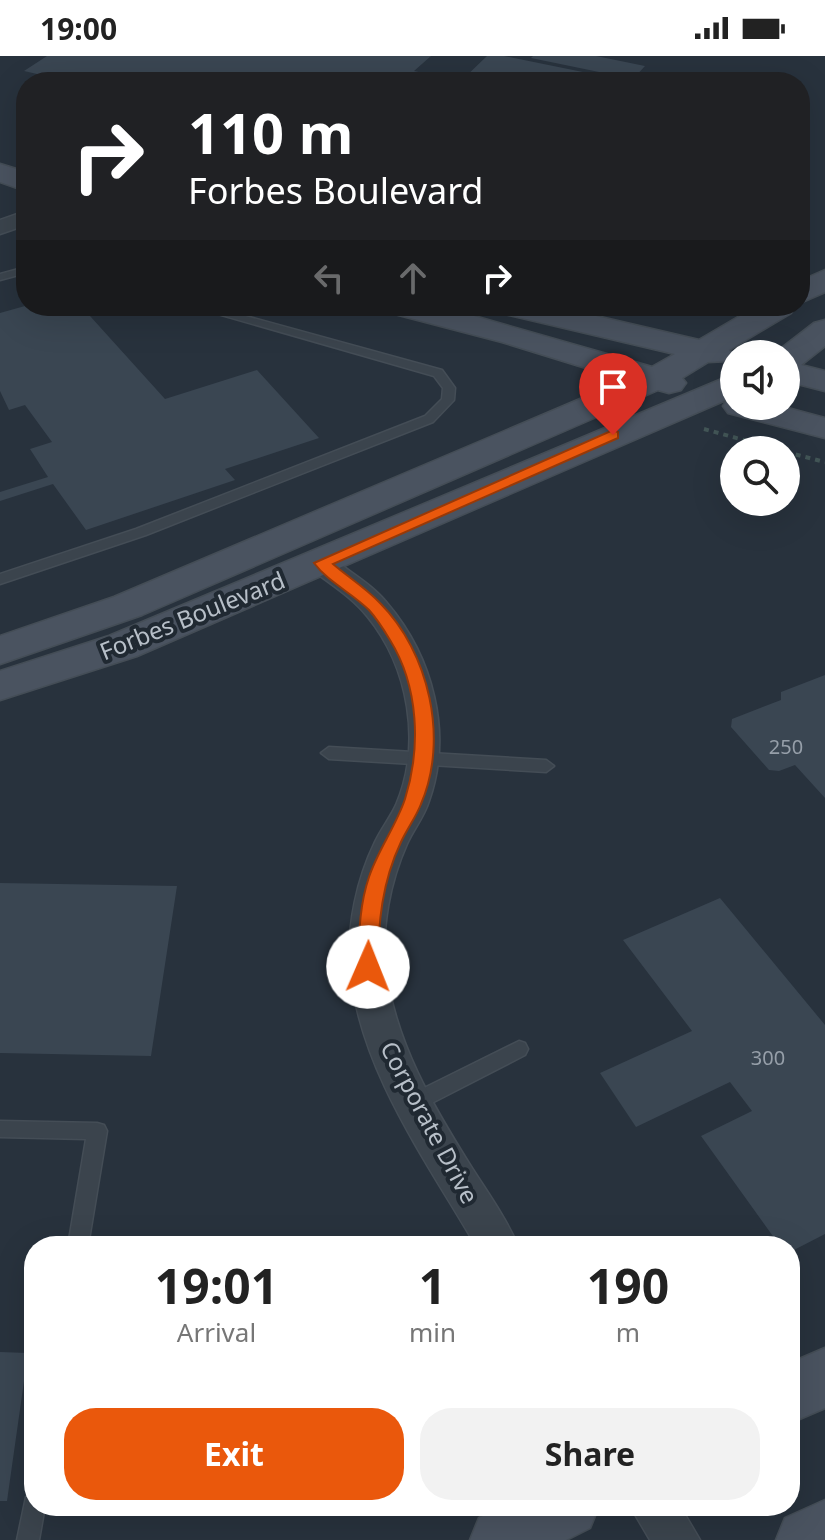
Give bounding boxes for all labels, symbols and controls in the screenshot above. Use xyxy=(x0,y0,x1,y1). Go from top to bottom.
text: 19:00 xyxy=(40,8,117,49)
text: 110 m xyxy=(188,94,353,170)
icon: right xyxy=(56,104,160,208)
text: Forbes Boulevard xyxy=(188,166,483,215)
icon: left xyxy=(307,256,351,300)
icon: ahead xyxy=(391,256,435,300)
icon: right xyxy=(475,256,519,300)
map controls xyxy=(720,340,800,516)
button: sound xyxy=(720,340,800,420)
pin xyxy=(579,353,647,435)
icon: arrive xyxy=(591,365,635,409)
button: search xyxy=(720,436,800,516)
street label: Forbes Boulevard xyxy=(95,563,289,667)
house number: 250 xyxy=(769,733,803,760)
position arrow xyxy=(326,925,410,1009)
street label: Corporate Drive xyxy=(373,1035,487,1209)
house number: 300 xyxy=(751,1044,785,1071)
text: 19:01 xyxy=(155,1253,278,1318)
text: 1 xyxy=(419,1253,446,1318)
text: 190 xyxy=(587,1253,669,1318)
text: Arrival xyxy=(177,1314,256,1350)
text: min xyxy=(409,1314,456,1350)
text: m xyxy=(616,1314,640,1350)
button: Exit xyxy=(64,1408,404,1500)
button: Share xyxy=(420,1408,760,1500)

